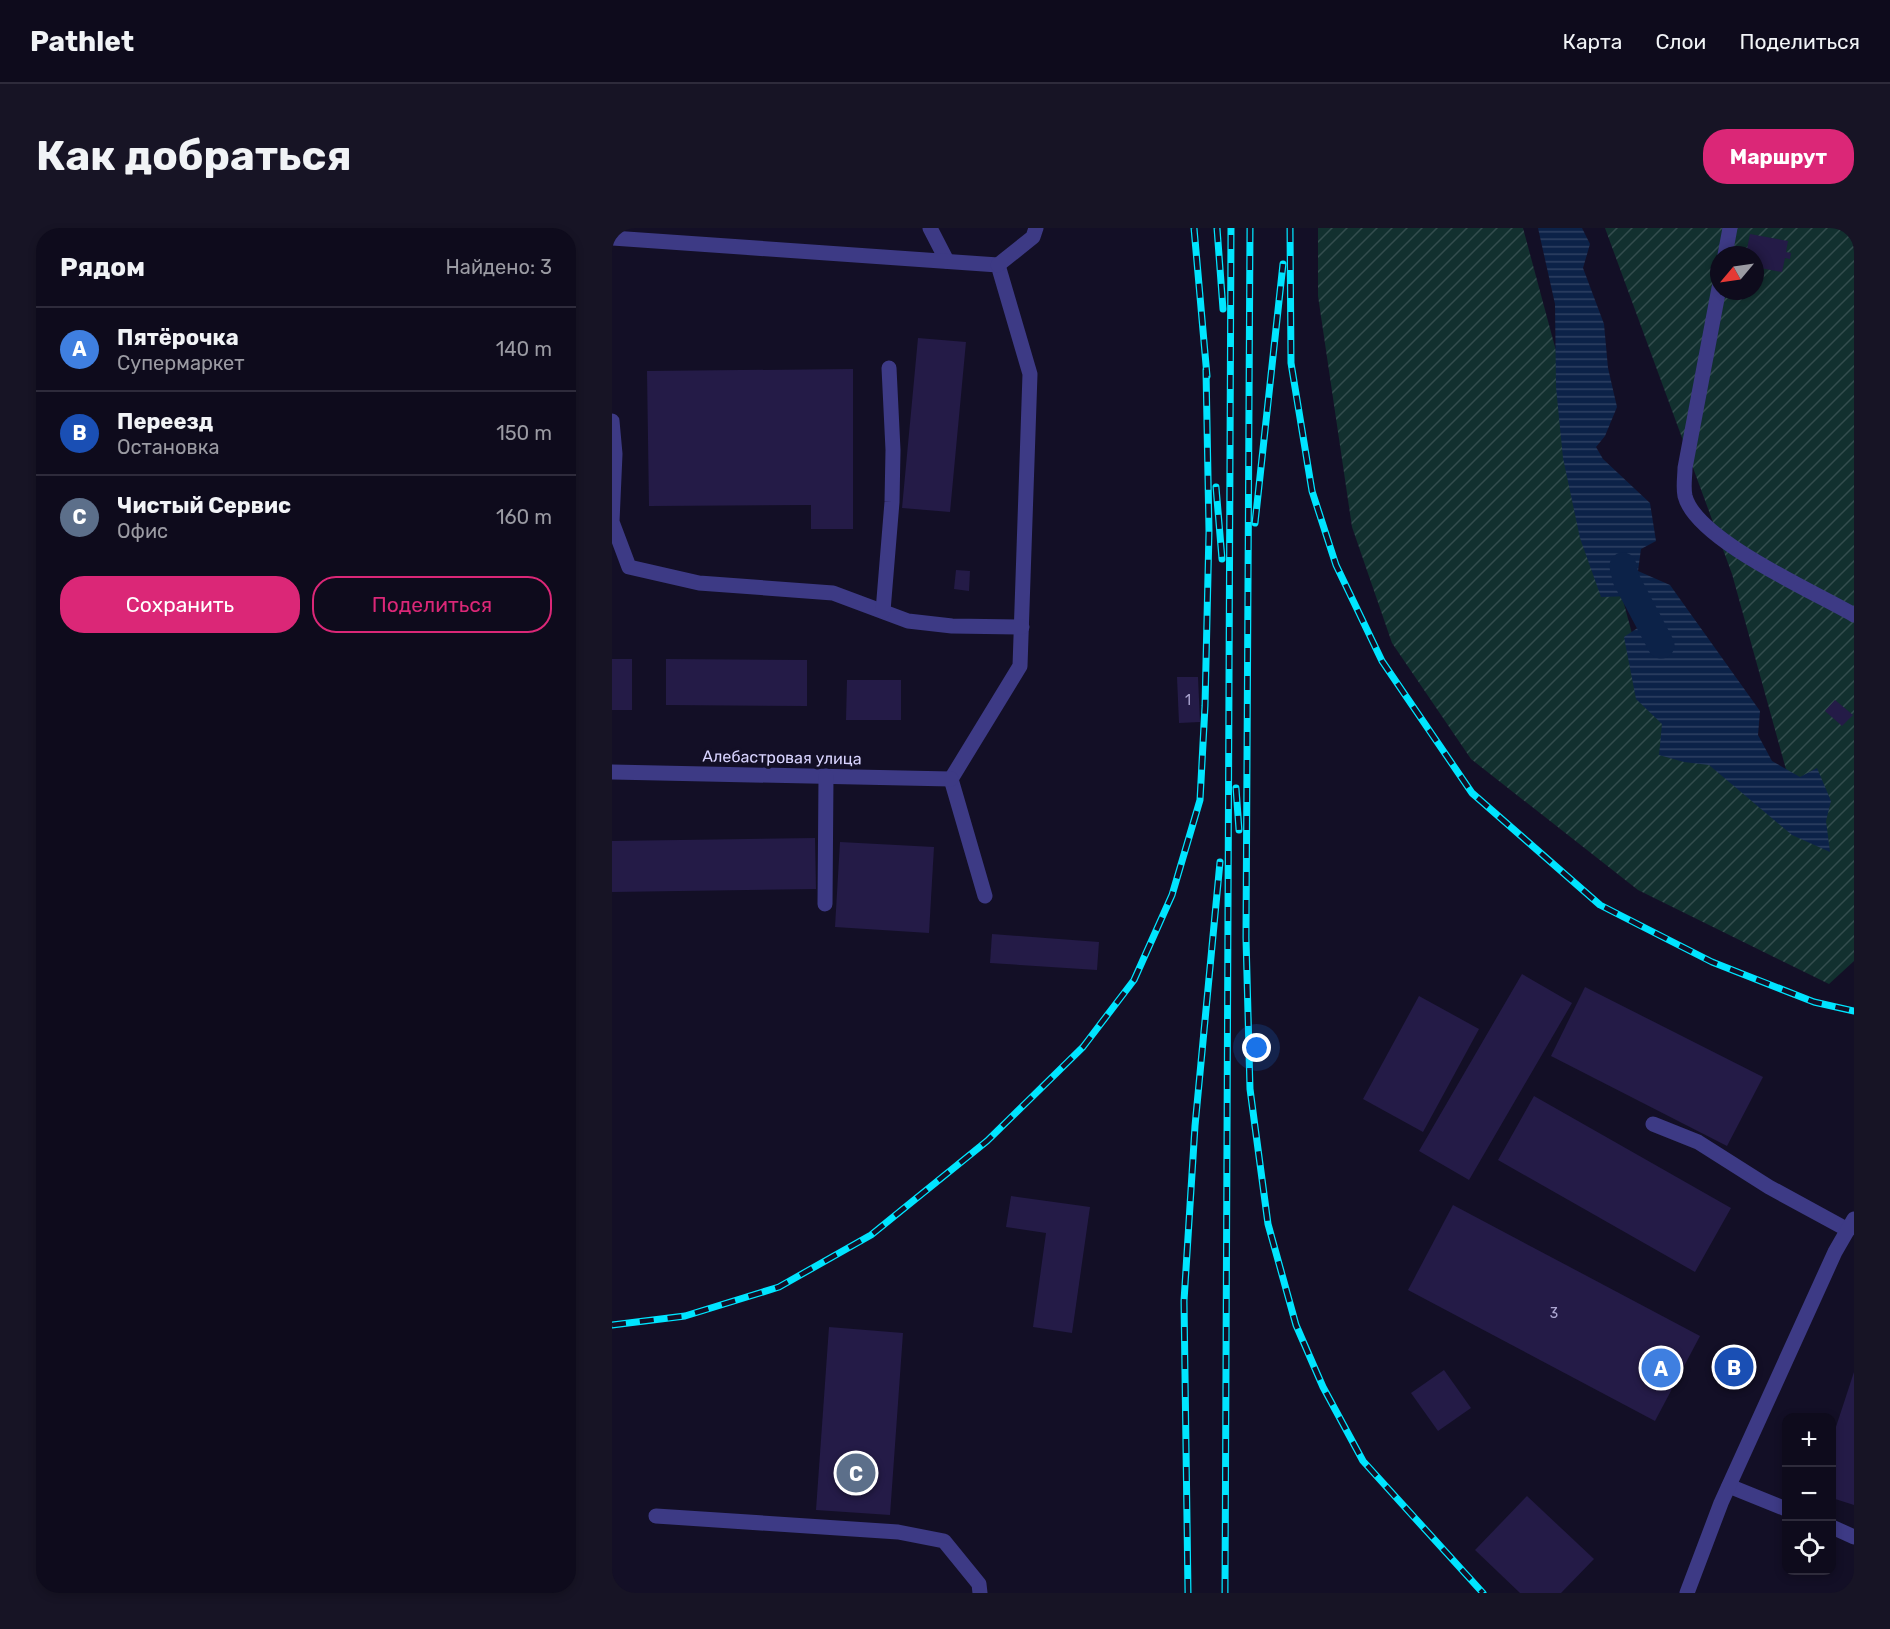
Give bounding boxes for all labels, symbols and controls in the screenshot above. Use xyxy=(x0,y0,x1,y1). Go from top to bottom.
text: Pathlet xyxy=(30,25,134,58)
text: Карта xyxy=(1562,29,1622,54)
text: Слои xyxy=(1655,29,1706,54)
text: Поделиться xyxy=(1739,29,1860,54)
button: Маршрут xyxy=(1703,129,1854,184)
text: Как добраться xyxy=(36,131,352,181)
north arrow xyxy=(1710,246,1764,300)
text: Рядом xyxy=(60,252,145,283)
text: Найдено: 3 xyxy=(446,255,552,279)
text: Пятёрочка xyxy=(117,324,239,351)
text: A xyxy=(72,337,87,361)
text: 140 m xyxy=(496,337,552,361)
text: Супермаркет xyxy=(117,351,245,375)
text: Переезд xyxy=(117,408,213,435)
text: B xyxy=(72,421,87,445)
text: 150 m xyxy=(496,421,552,445)
text: Остановка xyxy=(117,435,220,459)
text: Чистый Сервис xyxy=(117,492,291,519)
text: C xyxy=(72,505,87,529)
text: 160 m xyxy=(496,505,552,529)
text: Офис xyxy=(117,519,168,543)
button: Сохранить xyxy=(60,576,300,633)
button: Поделиться xyxy=(312,576,552,633)
house number: 1 xyxy=(1185,692,1191,709)
street label: Алебастровая улица xyxy=(702,747,862,768)
your location xyxy=(1242,1033,1271,1062)
house number: 3 xyxy=(1550,1305,1558,1322)
pin: B xyxy=(1714,1344,1754,1390)
pin: A xyxy=(1642,1346,1680,1390)
map controls xyxy=(1782,1413,1836,1575)
button: + xyxy=(1782,1413,1836,1467)
pin: C xyxy=(836,1450,876,1496)
button: − xyxy=(1782,1467,1836,1521)
button: locate xyxy=(1782,1521,1836,1575)

